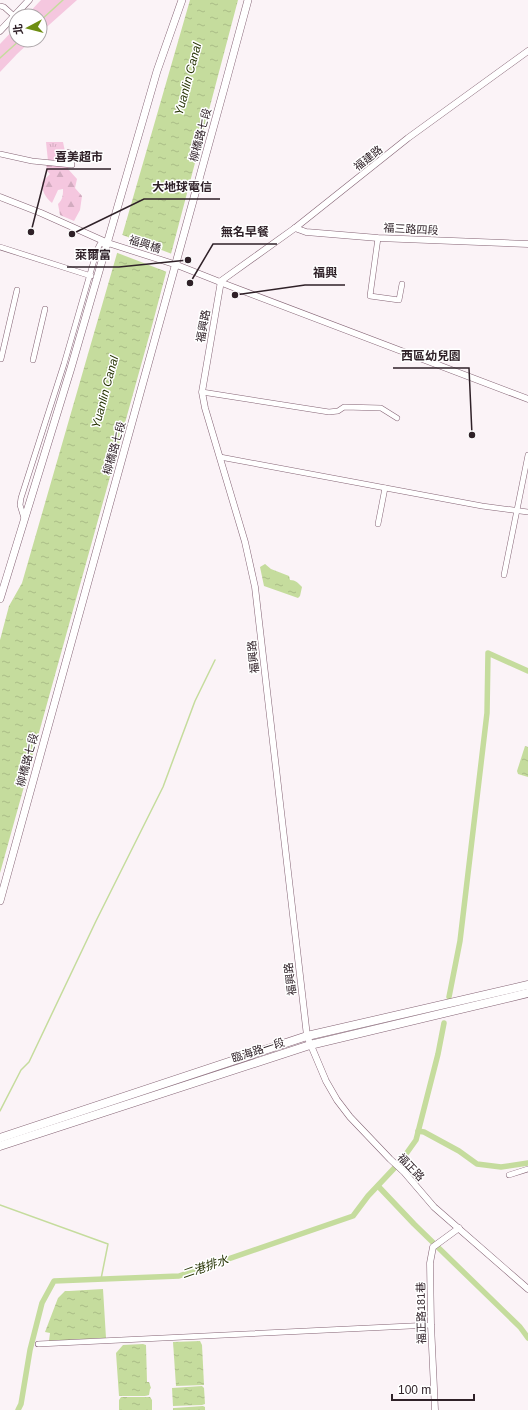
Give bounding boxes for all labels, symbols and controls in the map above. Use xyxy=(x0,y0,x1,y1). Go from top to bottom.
north arrow xyxy=(8,8,48,48)
text: 北 xyxy=(11,23,25,35)
water label: Yuanlin Canal xyxy=(172,41,204,117)
street label: 柳橋路七段 xyxy=(187,107,213,163)
street label: 福建路 xyxy=(351,143,385,173)
callout: 喜美超市 xyxy=(47,145,111,169)
text: 喜美超市 xyxy=(55,150,103,164)
callout: 大地球電信 xyxy=(144,175,220,199)
text: 大地球電信 xyxy=(152,180,212,194)
callout: 無名早餐 xyxy=(213,220,277,244)
street label: 福三路四段 xyxy=(383,222,439,236)
text: 無名早餐 xyxy=(221,225,269,239)
street label: 福興橋 xyxy=(127,233,163,255)
callout: 萊爾富 xyxy=(67,243,119,267)
text: 萊爾富 xyxy=(75,248,111,262)
callout: 福興 xyxy=(305,261,345,285)
text: 福興 xyxy=(313,266,337,280)
street label: 福興路 xyxy=(194,309,212,343)
callout: 西區幼兒園 xyxy=(393,344,469,368)
text: 西區幼兒園 xyxy=(401,349,461,363)
water label: Yuanlin Canal xyxy=(89,354,121,430)
street label: 柳橋路七段 xyxy=(101,420,127,476)
street label: 福興路 xyxy=(245,640,261,674)
street label: 柳橋路七段 xyxy=(14,732,40,788)
street label: 福興路 xyxy=(282,962,298,996)
street label: 臨海路一段 xyxy=(230,1036,286,1064)
street label: 福正路 xyxy=(395,1151,427,1183)
water label: 二港排水 xyxy=(180,1252,231,1281)
street label: 福正路181巷 xyxy=(414,1282,428,1344)
scale bar xyxy=(392,1376,474,1402)
text: 100 m xyxy=(398,1383,431,1397)

